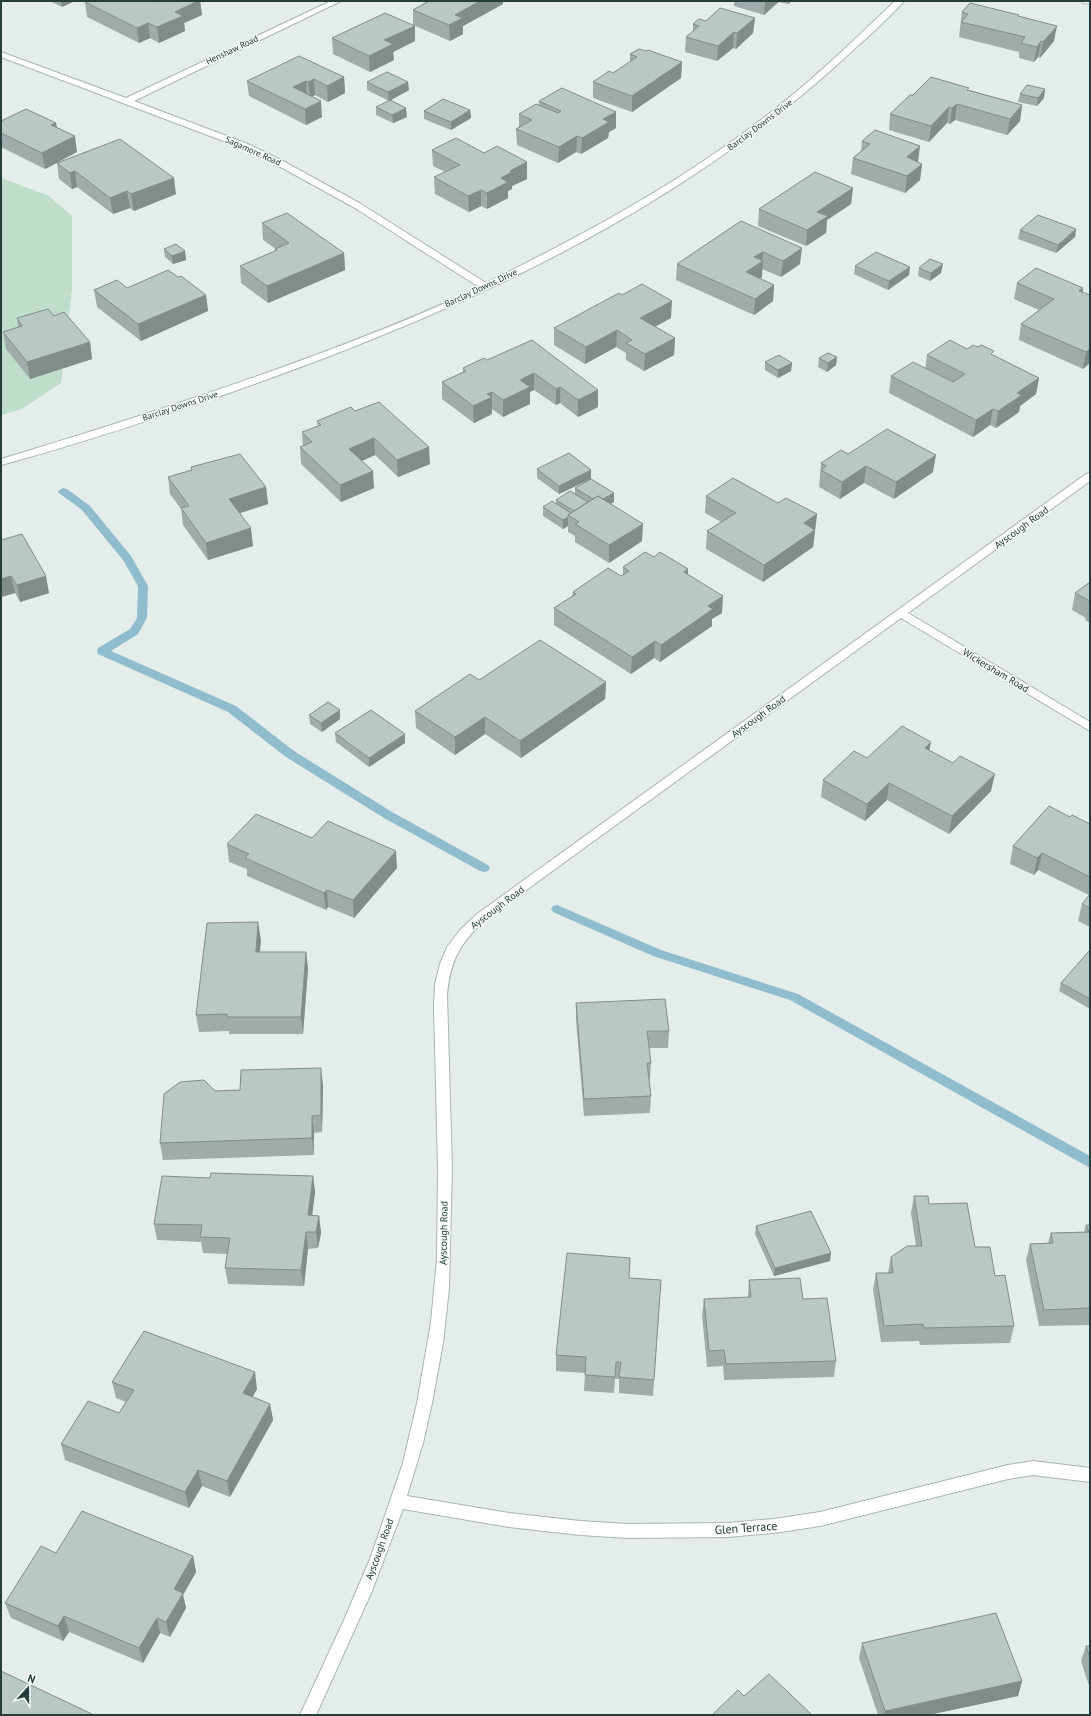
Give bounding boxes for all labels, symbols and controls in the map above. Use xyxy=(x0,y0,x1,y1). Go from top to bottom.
street label: Henshaw Road xyxy=(204,33,260,66)
street label: Barclay Downs Drive xyxy=(725,96,795,153)
street label: Sagamore Road xyxy=(224,133,283,168)
street label: Barclay Downs Drive xyxy=(443,266,519,309)
street label: Barclay Downs Drive xyxy=(141,388,219,423)
street label: Ayscough Road xyxy=(992,503,1051,551)
street label: Wickersham Road xyxy=(960,645,1031,695)
street label: Ayscough Road xyxy=(729,692,788,740)
street label: Ayscough Road xyxy=(468,883,527,932)
street label: Ayscough Road xyxy=(436,1201,451,1265)
street label: Ayscough Road xyxy=(362,1517,397,1582)
street label: Glen Terrace xyxy=(714,1518,778,1537)
north arrow xyxy=(8,1668,48,1708)
text: N xyxy=(26,1671,37,1686)

